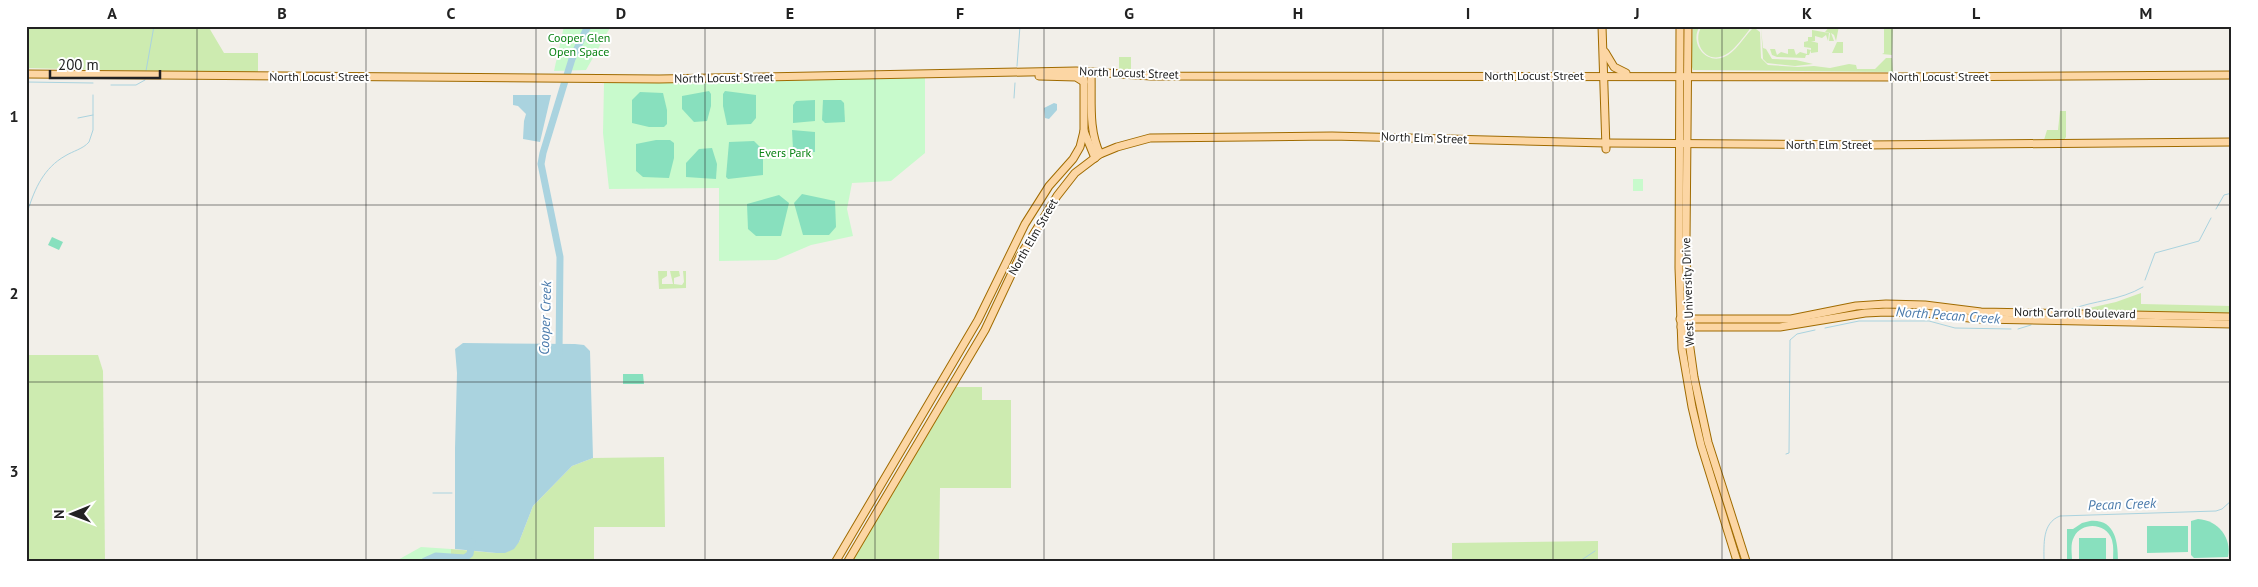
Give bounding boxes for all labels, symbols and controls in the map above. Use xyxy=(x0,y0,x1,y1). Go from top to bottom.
text: A xyxy=(107,3,117,23)
text: B xyxy=(277,3,287,23)
text: C xyxy=(447,3,456,23)
text: D xyxy=(616,3,626,23)
text: E xyxy=(786,3,794,23)
text: F xyxy=(956,3,964,23)
text: G xyxy=(1124,3,1134,23)
text: H xyxy=(1293,3,1303,23)
text: I xyxy=(1466,3,1470,23)
text: J xyxy=(1633,3,1640,23)
text: K xyxy=(1802,3,1812,23)
text: L xyxy=(1972,3,1981,23)
text: M xyxy=(2140,3,2152,23)
park label: Cooper Glen Open Space xyxy=(548,30,610,59)
scale bar xyxy=(50,48,160,80)
text: 200 m xyxy=(58,55,99,74)
street label: North Locust Street xyxy=(1079,63,1179,82)
street label: North Locust Street xyxy=(1484,68,1584,83)
street label: North Locust Street xyxy=(269,69,369,84)
street label: North Locust Street xyxy=(674,69,774,86)
street label: North Locust Street xyxy=(1889,69,1989,84)
text: 1 xyxy=(9,106,19,126)
street label: North Elm Street xyxy=(1381,128,1467,147)
street label: North Elm Street xyxy=(1786,137,1872,152)
park label: Evers Park xyxy=(759,145,812,160)
street label: North Elm Street xyxy=(1004,196,1061,278)
street label: West University Drive xyxy=(1678,237,1697,347)
water label: Cooper Creek xyxy=(535,280,555,355)
text: 2 xyxy=(9,283,19,303)
water label: North Pecan Creek xyxy=(1895,302,2001,328)
street label: North Carroll Boulevard xyxy=(2014,304,2136,321)
text: 3 xyxy=(9,461,19,481)
north arrow xyxy=(48,490,98,540)
water label: Pecan Creek xyxy=(2088,494,2157,514)
text: N xyxy=(50,509,68,519)

